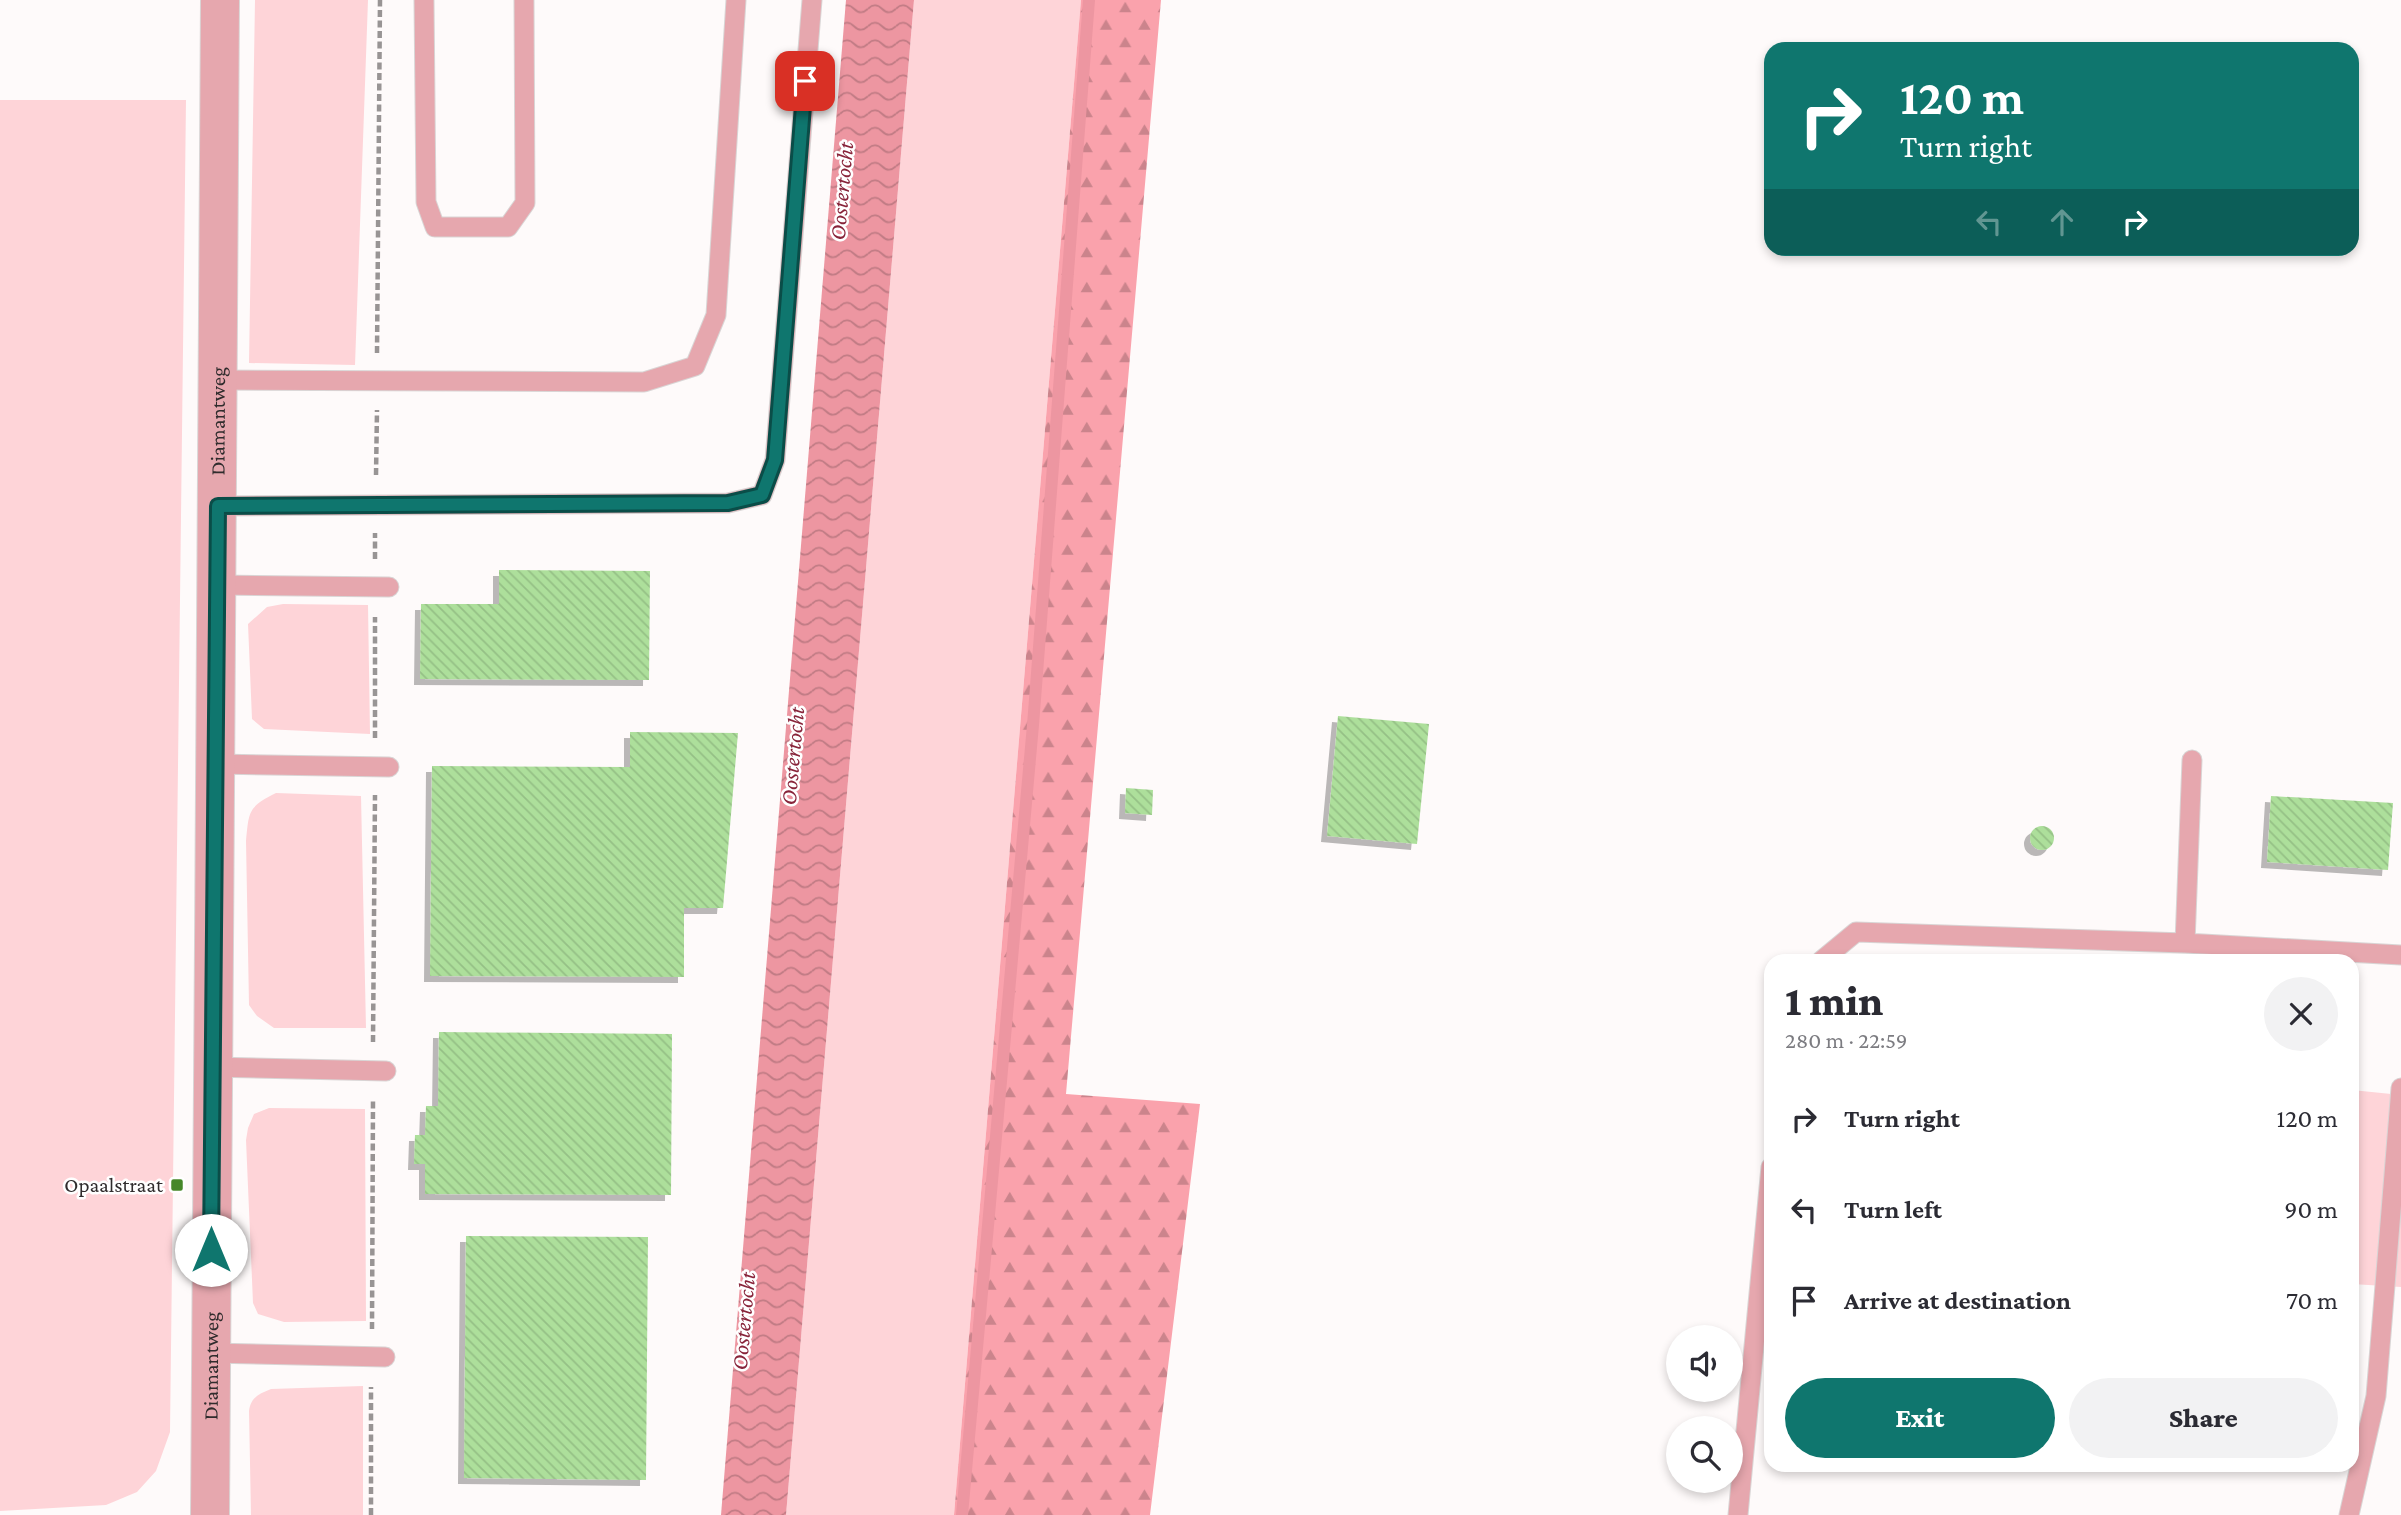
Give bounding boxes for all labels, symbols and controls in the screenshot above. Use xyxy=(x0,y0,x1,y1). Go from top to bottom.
pin xyxy=(775,51,835,111)
icon: arrive xyxy=(786,62,824,100)
icon: right xyxy=(1785,70,1876,161)
text: 120 m xyxy=(1900,70,2024,125)
text: Turn right xyxy=(1900,128,2032,164)
water label: Oostertocht xyxy=(824,140,858,241)
icon: left xyxy=(1970,203,2008,241)
icon: ahead xyxy=(2043,203,2081,241)
icon: right xyxy=(2116,203,2154,241)
street label: Diamantweg xyxy=(205,367,230,475)
water label: Oostertocht xyxy=(775,705,809,806)
text: 1 min xyxy=(1785,977,1883,1024)
button: close xyxy=(2264,977,2338,1051)
text: 280 m · 22:59 xyxy=(1785,1027,1908,1053)
icon: right xyxy=(1785,1100,1823,1138)
text: Turn right xyxy=(1844,1104,1960,1133)
text: 120 m xyxy=(2277,1104,2338,1133)
place label: Opaalstraat xyxy=(64,1173,164,1197)
marker: Opaalstraat xyxy=(169,1177,185,1193)
icon: left xyxy=(1785,1191,1823,1229)
text: Turn left xyxy=(1844,1195,1942,1224)
text: 90 m xyxy=(2284,1195,2338,1224)
position arrow xyxy=(174,1213,248,1287)
water label: Oostertocht xyxy=(726,1270,760,1371)
icon: arrive xyxy=(1785,1282,1823,1320)
text: Arrive at destination xyxy=(1844,1286,2071,1315)
text: 70 m xyxy=(2286,1286,2338,1315)
street label: Diamantweg xyxy=(199,1312,223,1420)
map controls xyxy=(1666,1325,1743,1493)
button: sound xyxy=(1666,1325,1743,1402)
button: Exit xyxy=(1785,1378,2055,1458)
button: Share xyxy=(2069,1378,2338,1458)
button: search xyxy=(1666,1416,1743,1493)

